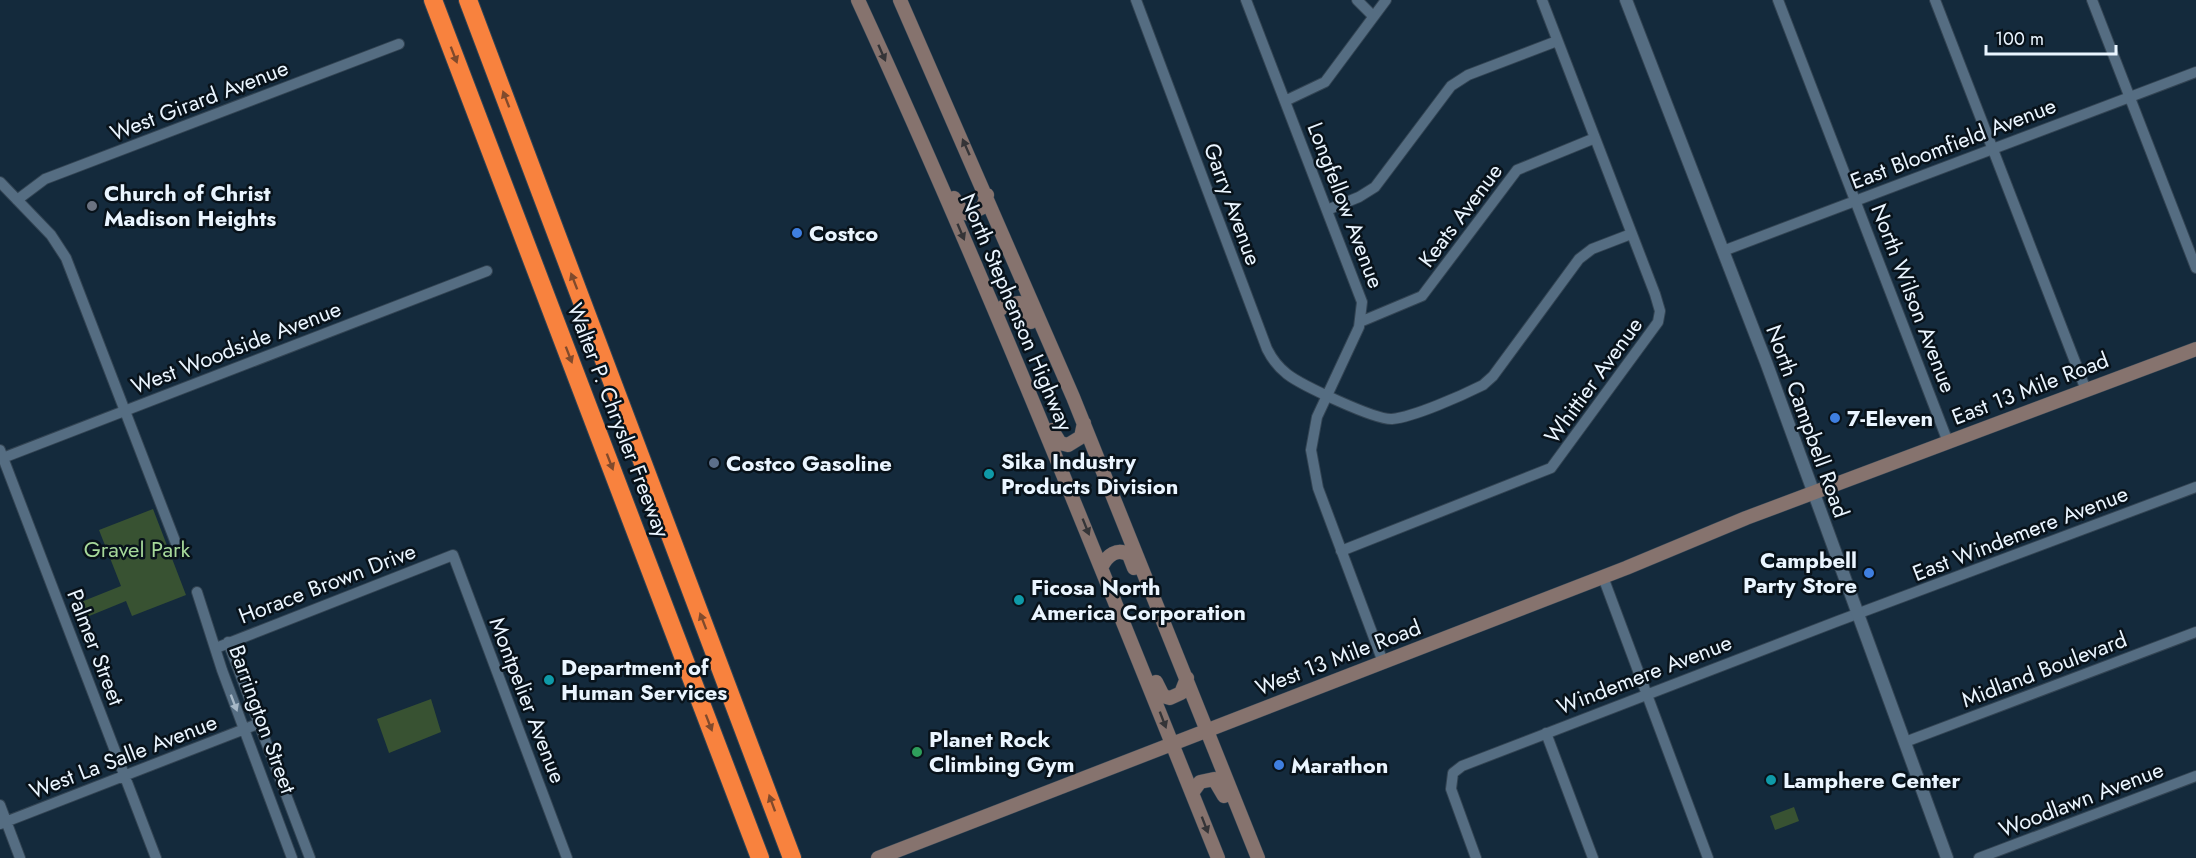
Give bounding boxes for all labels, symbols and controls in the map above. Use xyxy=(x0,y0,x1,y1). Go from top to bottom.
scale bar xyxy=(1986,18,2116,56)
text: 100 m xyxy=(1995,26,2044,52)
one-way arrow xyxy=(877,45,887,63)
one-way arrow xyxy=(449,46,459,64)
street label: West Girard Avenue xyxy=(105,51,293,149)
street label: East Bloomfield Avenue xyxy=(1845,89,2061,197)
one-way arrow xyxy=(500,90,510,108)
street label: Longfellow Avenue xyxy=(1300,117,1392,293)
one-way arrow xyxy=(961,138,971,156)
street label: Garry Avenue xyxy=(1196,138,1270,270)
street label: Keats Avenue xyxy=(1410,156,1510,274)
place label: Church of Christ Madison Heights xyxy=(104,177,276,234)
street label: North Stephenson Highway xyxy=(952,188,1082,436)
marker: Church of Christ Madison Heights xyxy=(85,199,99,213)
street label: North Wilson Avenue xyxy=(1863,199,1965,397)
place label: Costco xyxy=(809,217,878,249)
one-way arrow xyxy=(956,223,966,241)
marker: Costco xyxy=(790,226,804,240)
one-way arrow xyxy=(569,272,578,290)
street label: West Woodside Avenue xyxy=(127,292,345,402)
street label: Walter P. Chrysler Freeway xyxy=(559,298,679,542)
street label: Whittier Avenue xyxy=(1536,310,1650,450)
street label: North Campbell Road xyxy=(1758,320,1858,522)
street label: East 13 Mile Road xyxy=(1947,343,2113,433)
one-way arrow xyxy=(564,346,574,364)
place label: 7-Eleven xyxy=(1847,402,1933,434)
marker: 7-Eleven xyxy=(1828,411,1842,425)
place label: Sika Industry Products Division xyxy=(1001,445,1178,502)
place label: Costco Gasoline xyxy=(726,447,892,479)
one-way arrow xyxy=(605,453,615,471)
marker: Costco Gasoline xyxy=(707,456,721,470)
marker: Sika Industry Products Division xyxy=(982,467,996,481)
street label: East Windemere Avenue xyxy=(1908,477,2132,589)
one-way arrow xyxy=(1081,519,1091,537)
park label: Gravel Park xyxy=(84,533,191,565)
street label: Horace Brown Drive xyxy=(234,534,420,632)
place label: Campbell Party Store xyxy=(1743,544,1857,601)
marker: Campbell Party Store xyxy=(1862,566,1876,580)
place label: Ficosa North America Corporation xyxy=(1030,571,1246,628)
street label: Palmer Street xyxy=(59,584,133,710)
marker: Ficosa North America Corporation xyxy=(1012,593,1026,607)
one-way arrow xyxy=(698,611,708,629)
street label: West 13 Mile Road xyxy=(1251,611,1425,703)
street label: Montpelier Avenue xyxy=(482,612,574,788)
street label: Midland Boulevard xyxy=(1957,623,2131,715)
street label: Windemere Avenue xyxy=(1552,626,1736,722)
street label: Barrington Street xyxy=(221,640,305,798)
place label: Department of Human Services xyxy=(561,651,727,708)
marker: Department of Human Services xyxy=(542,673,556,687)
one-way arrow xyxy=(230,694,240,712)
street label: West La Salle Avenue xyxy=(25,706,221,806)
one-way arrow xyxy=(1158,711,1168,729)
one-way arrow xyxy=(705,714,714,732)
place label: Planet Rock Climbing Gym xyxy=(929,723,1075,780)
marker: Planet Rock Climbing Gym xyxy=(910,745,924,759)
place label: Marathon xyxy=(1291,749,1389,781)
street label: Woodlawn Avenue xyxy=(1994,753,2168,845)
marker: Marathon xyxy=(1272,758,1286,772)
place label: Lamphere Center xyxy=(1783,764,1960,796)
marker: Lamphere Center xyxy=(1764,773,1778,787)
one-way arrow xyxy=(766,794,776,812)
one-way arrow xyxy=(1200,817,1210,835)

